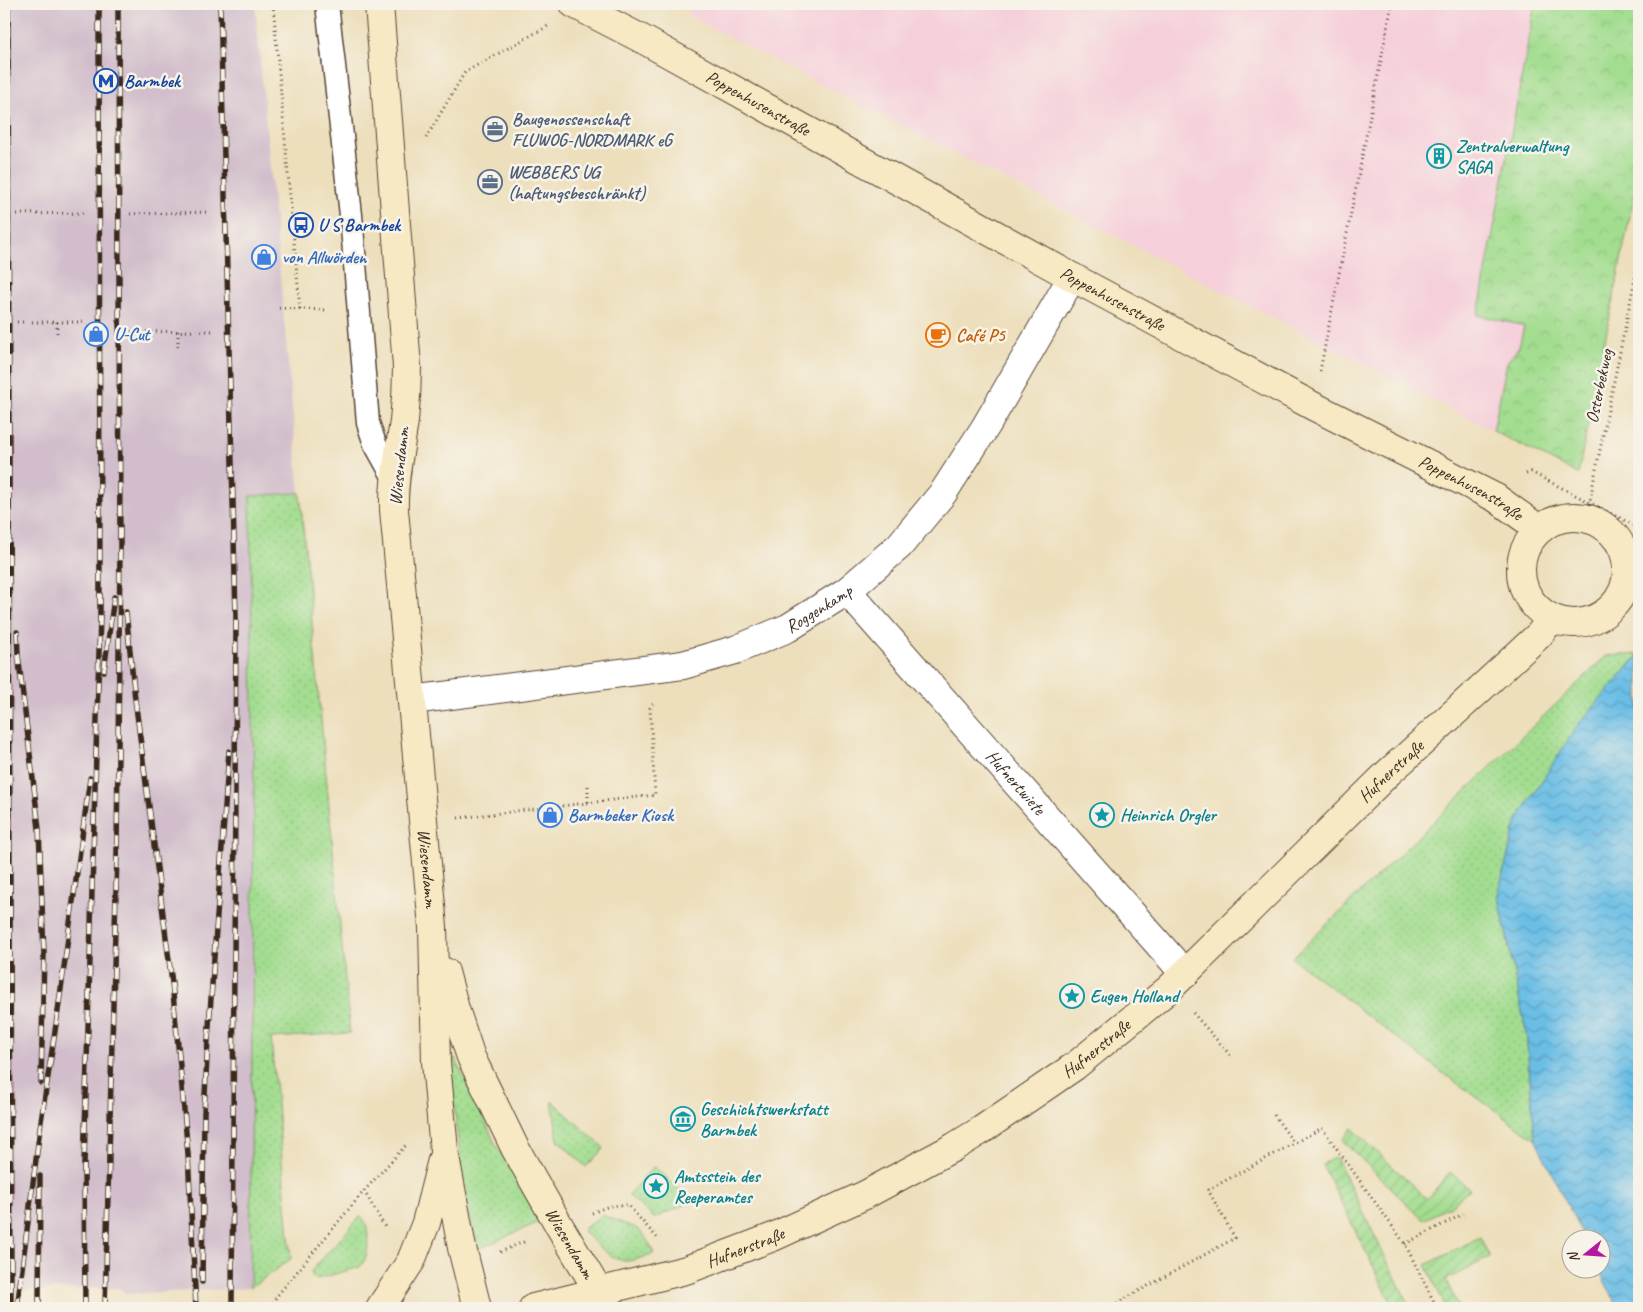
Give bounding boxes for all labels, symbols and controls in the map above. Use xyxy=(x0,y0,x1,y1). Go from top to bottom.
street label: Poppenhusenstraße xyxy=(702,65,815,141)
metro station icon: Barmbek xyxy=(93,68,119,94)
place label: Barmbek xyxy=(124,70,182,92)
place label: Baugenossenschaft FLUWOG-NORDMARK eG xyxy=(512,108,674,151)
office icon: Baugenossenschaft FLUWOG-NORDMARK eG xyxy=(482,116,508,142)
place label: Zentralverwaltung SAGA xyxy=(1456,135,1571,178)
building icon: Zentralverwaltung SAGA xyxy=(1426,143,1452,169)
place label: WEBBERS UG (haftungsbeschränkt) xyxy=(508,161,646,204)
office icon: WEBBERS UG (haftungsbeschränkt) xyxy=(477,169,503,195)
bus stop icon: U S Barmbek xyxy=(288,212,314,238)
place label: U S Barmbek xyxy=(318,214,402,236)
shop icon: von Allwörden xyxy=(251,244,277,270)
place label: von Allwörden xyxy=(282,246,368,268)
street label: Poppenhusenstraße xyxy=(1056,262,1170,336)
shop icon: U-Cut xyxy=(83,321,109,347)
cafe icon: Café P5 xyxy=(925,322,951,348)
place label: U-Cut xyxy=(114,323,152,345)
place label: Café P5 xyxy=(956,324,1007,346)
street label: Osterbekweg xyxy=(1580,345,1618,425)
street label: Wiesendamm xyxy=(384,425,414,506)
street label: Poppenhusenstraße xyxy=(1415,450,1528,526)
street label: Roggenkamp xyxy=(781,579,858,638)
street label: Hufnerstraße xyxy=(1354,735,1429,807)
street label: Hufnertwiete xyxy=(981,745,1051,820)
shop icon: Barmbeker Kiosk xyxy=(537,802,563,828)
place icon: Heinrich Orgler xyxy=(1089,802,1115,828)
place label: Barmbeker Kiosk xyxy=(568,804,675,826)
place label: Heinrich Orgler xyxy=(1120,804,1218,826)
street label: Wiesendamm xyxy=(413,828,442,910)
place icon: Eugen Holland xyxy=(1059,983,1085,1009)
place label: Eugen Holland xyxy=(1090,985,1181,1007)
street label: Hufnerstraße xyxy=(1058,1013,1136,1083)
place label: Geschichtswerkstatt Barmbek xyxy=(700,1098,829,1141)
museum icon: Geschichtswerkstatt Barmbek xyxy=(670,1106,696,1132)
place label: Amtsstein des Reeperamtes xyxy=(674,1165,761,1208)
place icon: Amtsstein des Reeperamtes xyxy=(643,1173,669,1199)
street label: Wiesendamm xyxy=(540,1204,600,1284)
street label: Hufnerstraße xyxy=(703,1222,789,1272)
north arrow xyxy=(1560,1230,1610,1280)
text: N xyxy=(1564,1249,1583,1264)

